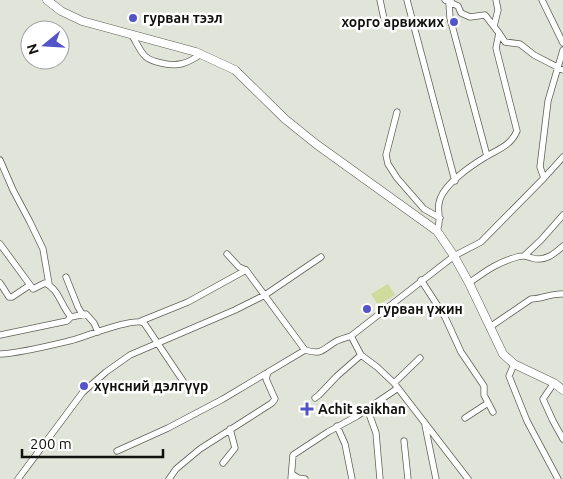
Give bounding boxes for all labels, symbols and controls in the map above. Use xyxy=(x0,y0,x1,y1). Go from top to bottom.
place label: гурван тээл xyxy=(143,10,223,26)
marker: гурван тээл xyxy=(127,12,139,24)
place label: хорго арвижих xyxy=(342,14,444,30)
marker: хорго арвижих xyxy=(448,16,460,28)
north arrow xyxy=(20,20,70,70)
text: N xyxy=(23,42,42,56)
place label: гурван үжин xyxy=(377,301,463,317)
marker: гурван үжин xyxy=(361,303,373,315)
place label: хүнсний дэлгүүр xyxy=(94,378,208,394)
marker: хүнсний дэлгүүр xyxy=(78,380,90,392)
place label: Achit saikhan xyxy=(318,401,406,417)
marker: Achit saikhan xyxy=(300,402,314,416)
scale bar xyxy=(22,426,164,458)
text: 200 m xyxy=(30,435,72,452)

